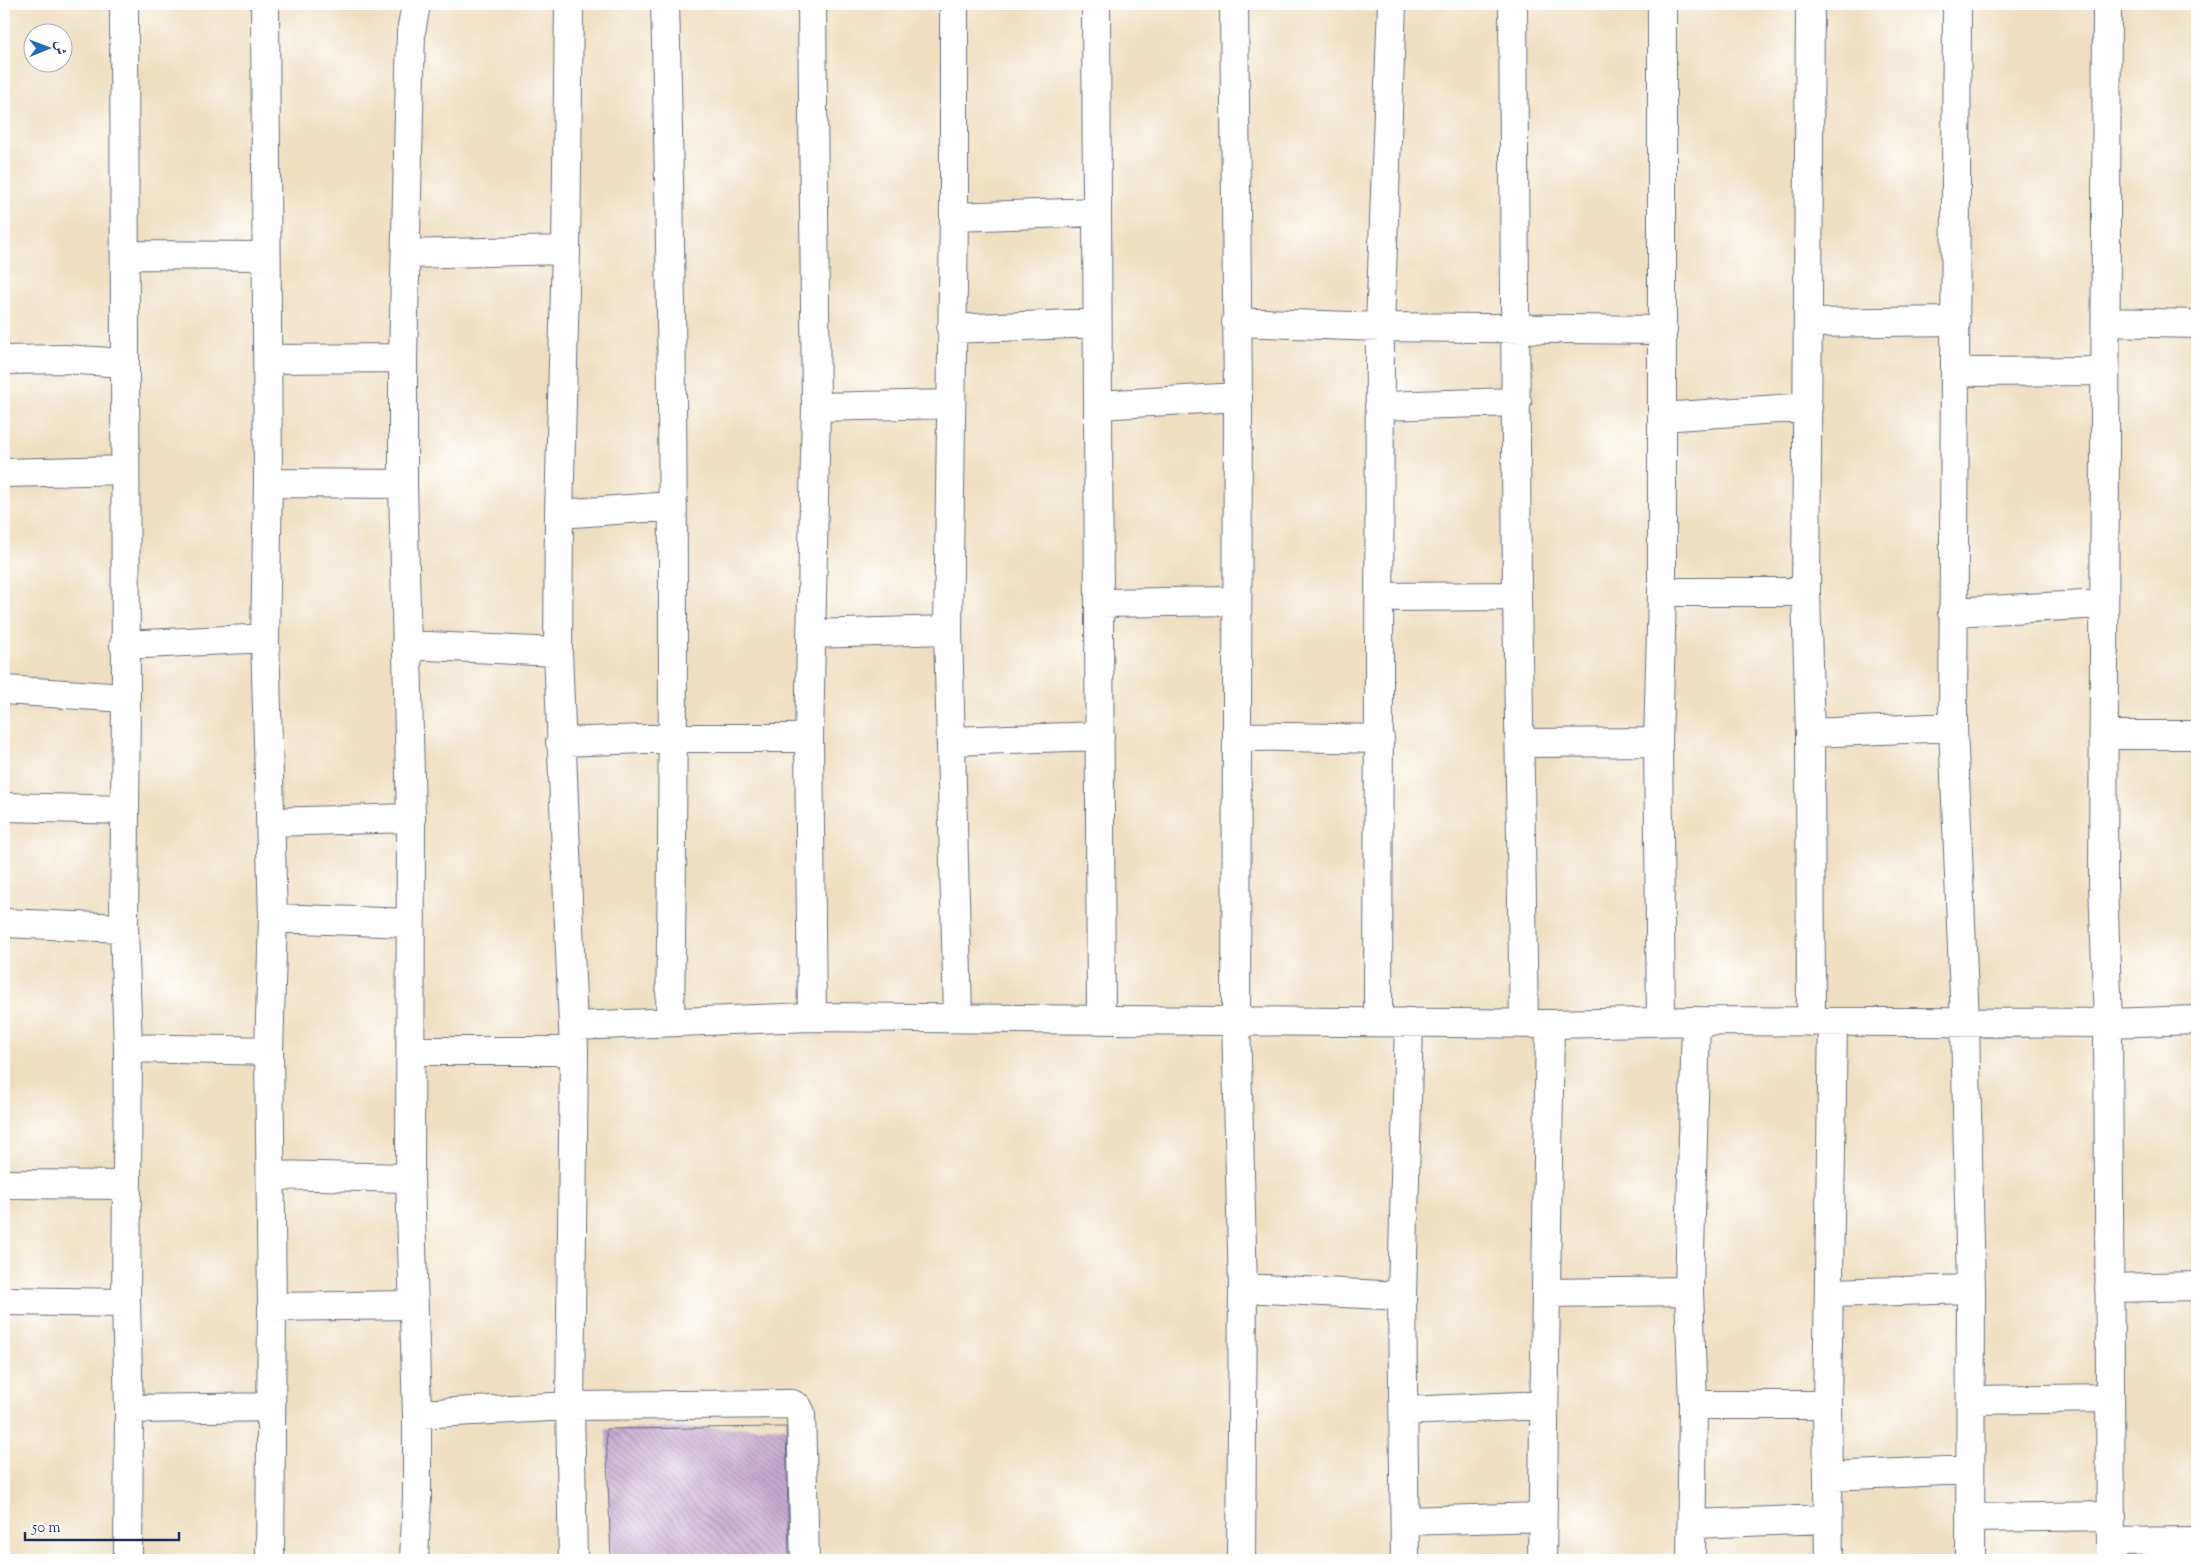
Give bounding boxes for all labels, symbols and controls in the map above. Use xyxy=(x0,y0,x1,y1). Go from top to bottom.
north arrow xyxy=(22,22,72,72)
text: ش xyxy=(49,41,69,55)
scale bar xyxy=(25,1509,179,1541)
text: 50 m xyxy=(31,1518,61,1539)

